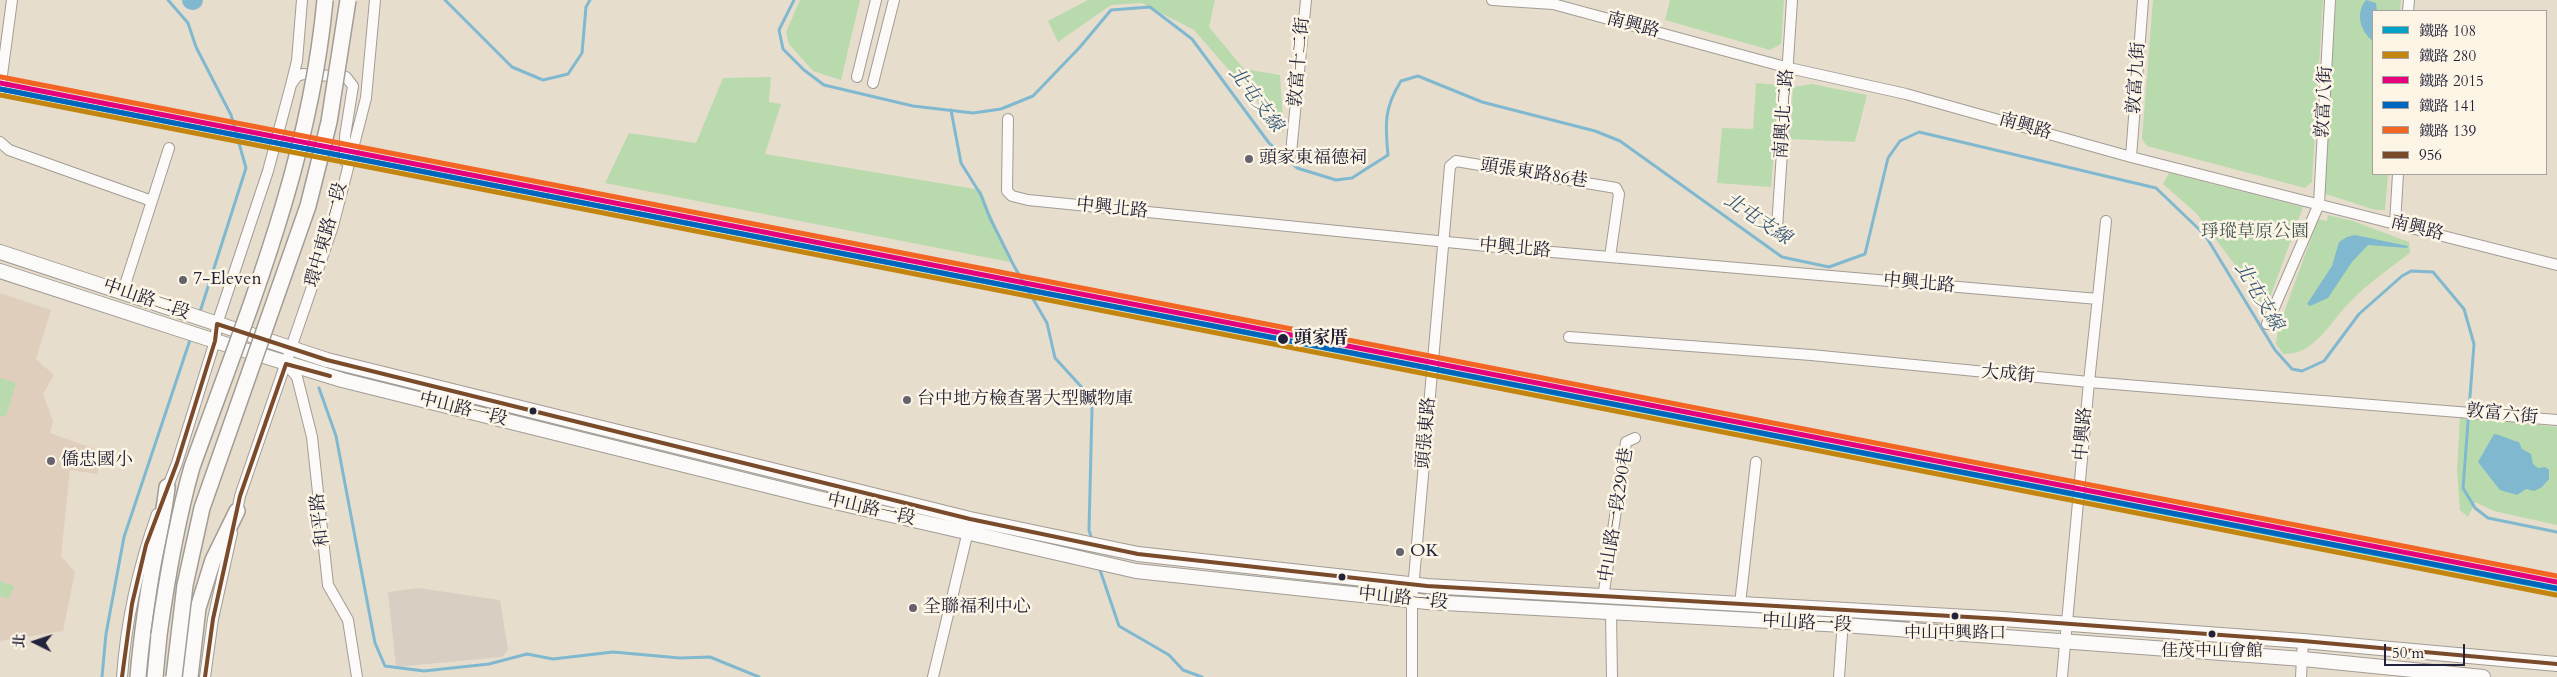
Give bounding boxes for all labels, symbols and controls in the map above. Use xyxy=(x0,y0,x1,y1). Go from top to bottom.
street label: 南興路 xyxy=(1604,9,1662,43)
legend xyxy=(2372,10,2547,175)
street label: 敦富十二街 xyxy=(1285,16,1315,108)
text: 鐵路 108 xyxy=(2419,21,2476,41)
street label: 敦富九街 xyxy=(2124,41,2150,115)
text: 鐵路 280 xyxy=(2419,46,2476,66)
water label: 北屯支線 xyxy=(1223,63,1287,137)
street label: 敦富八街 xyxy=(2312,65,2338,139)
street label: 南興北二路 xyxy=(1771,68,1799,160)
text: 鐵路 2015 xyxy=(2419,71,2484,91)
text: 鐵路 141 xyxy=(2419,96,2476,116)
street label: 南興路 xyxy=(1996,109,2054,145)
text: 鐵路 139 xyxy=(2419,121,2476,141)
text: 956 xyxy=(2419,145,2442,165)
place label: 頭家東福德祠 xyxy=(1259,148,1367,170)
marker: 頭家東福德祠 xyxy=(1243,153,1255,165)
street label: 頭張東路86巷 xyxy=(1479,155,1589,193)
street label: 環中東路一段 xyxy=(302,180,352,290)
water label: 北屯支線 xyxy=(1719,189,1795,251)
street label: 中興北路 xyxy=(1075,194,1149,224)
street label: 南興路 xyxy=(2388,212,2446,246)
park label: 琤瑽草原公園 xyxy=(2201,222,2309,244)
street label: 中興北路 xyxy=(1478,235,1552,263)
water label: 北屯支線 xyxy=(2229,259,2287,335)
place label: 7-Eleven xyxy=(193,269,262,291)
street label: 中興北路 xyxy=(1882,270,1956,298)
marker: 7-Eleven xyxy=(177,274,189,286)
street label: 中山路二段 xyxy=(100,275,192,325)
place label: 頭家厝 xyxy=(1294,328,1348,350)
marker: 頭家厝 xyxy=(1276,332,1290,346)
street label: 大成街 xyxy=(1980,362,2036,388)
street label: 中山路一段 xyxy=(417,389,509,431)
place label: 台中地方檢查署大型贓物庫 xyxy=(917,389,1133,411)
marker: 台中地方檢查署大型贓物庫 xyxy=(901,394,913,406)
street label: 頭張東路 xyxy=(1413,396,1441,470)
street label: 敦富六街 xyxy=(2465,400,2539,430)
unlabelled marker xyxy=(528,406,538,416)
street label: 中興路 xyxy=(2071,406,2097,462)
street label: 中山路一段290巷 xyxy=(1596,446,1638,584)
place label: 僑忠國小 xyxy=(61,450,133,472)
marker: 僑忠國小 xyxy=(45,455,57,467)
street label: 中山路一段 xyxy=(825,489,917,531)
street label: 和平路 xyxy=(307,492,335,548)
place label: OK xyxy=(1410,541,1439,563)
marker: OK xyxy=(1394,546,1406,558)
unlabelled marker xyxy=(1337,572,1347,582)
street label: 中山路一段 xyxy=(1357,584,1449,614)
place label: 全聯福利中心 xyxy=(923,597,1031,619)
marker: 全聯福利中心 xyxy=(907,602,919,614)
street label: 中山路一段 xyxy=(1761,611,1853,637)
marker: 中山中興路口 xyxy=(1950,611,1960,621)
north arrow xyxy=(10,617,60,667)
place label: 中山中興路口 xyxy=(1904,624,2006,644)
marker: 佳茂中山會館 xyxy=(2207,629,2217,639)
text: 北 xyxy=(10,633,30,649)
scale bar xyxy=(2387,634,2468,666)
place label: 佳茂中山會館 xyxy=(2161,642,2263,662)
text: 50 m xyxy=(2392,643,2424,663)

